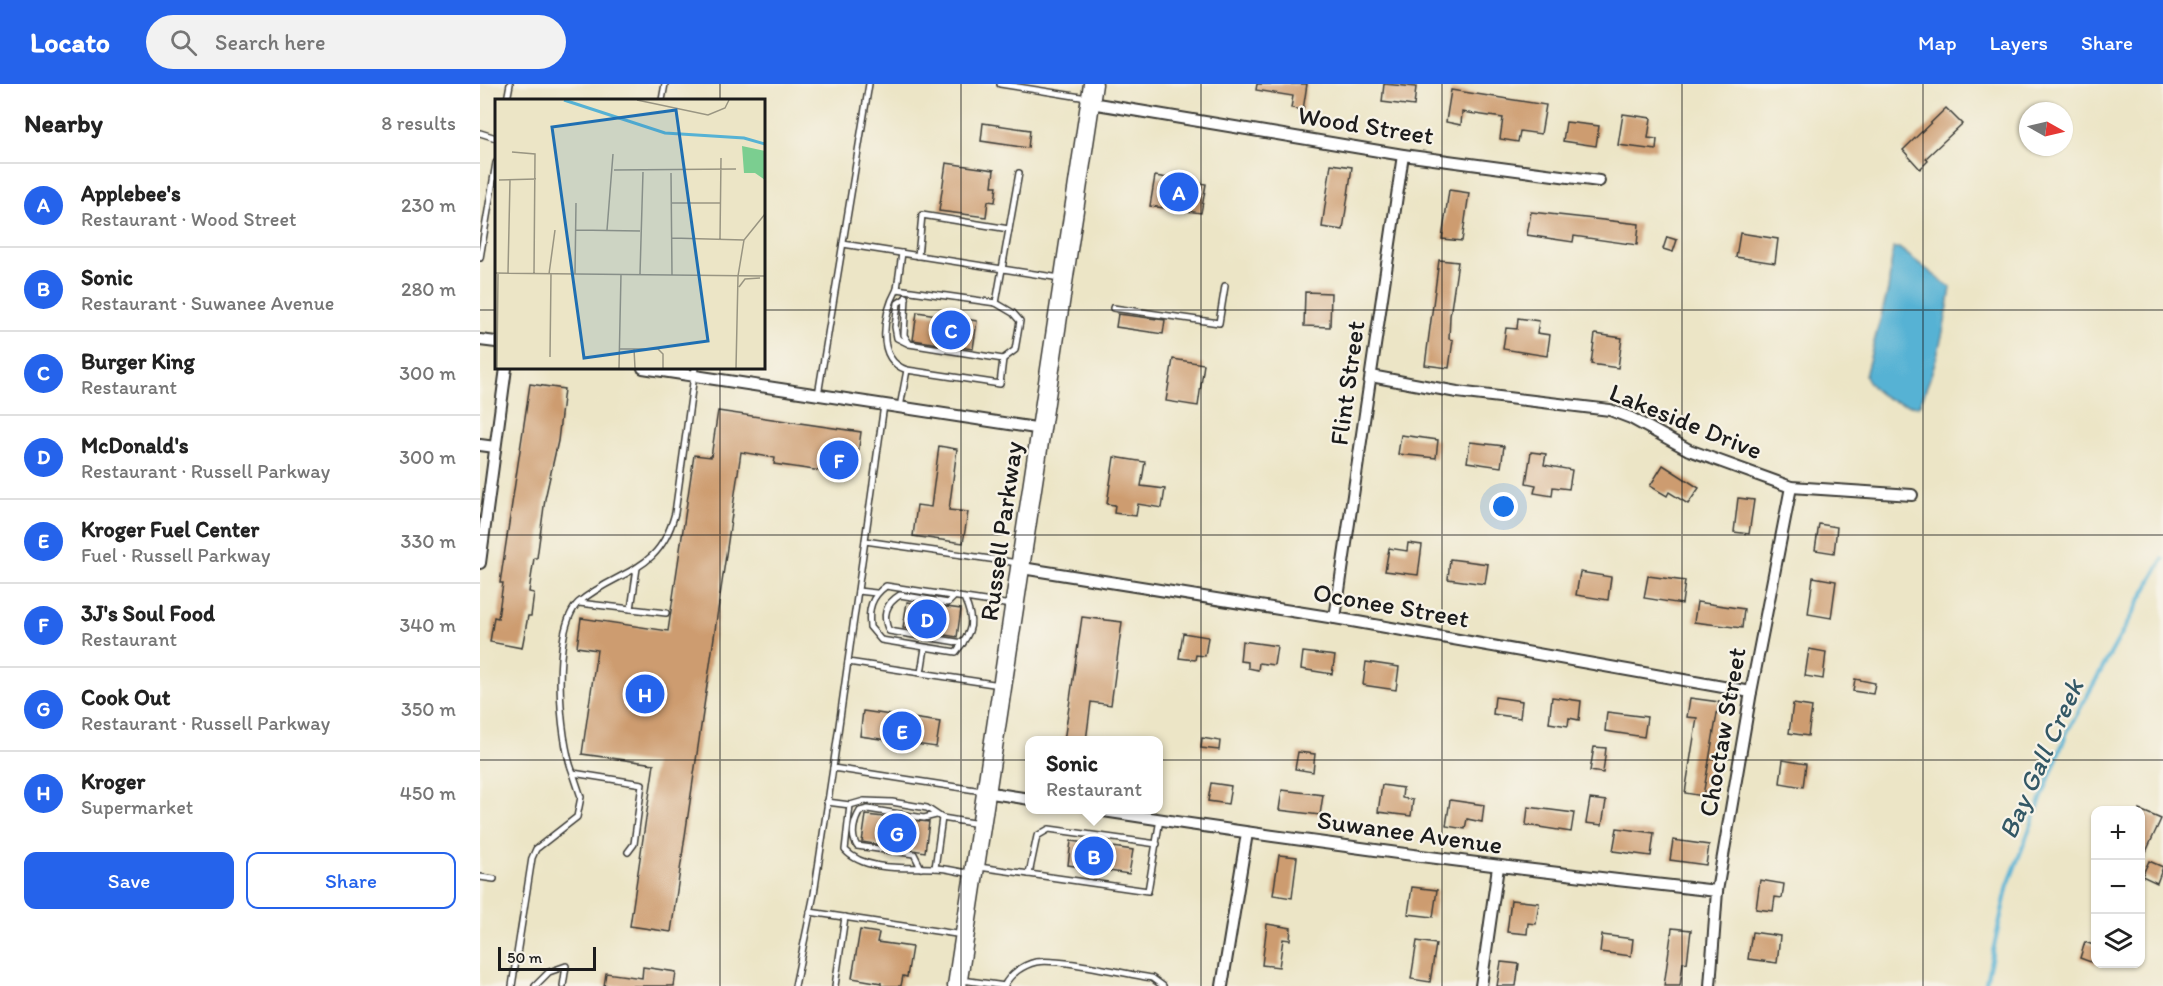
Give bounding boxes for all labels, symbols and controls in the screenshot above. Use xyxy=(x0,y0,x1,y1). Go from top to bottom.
search box xyxy=(146,15,566,69)
text: Locato xyxy=(30,25,110,59)
icon: search xyxy=(167,26,200,59)
text: Search here xyxy=(215,29,325,56)
text: Map xyxy=(1918,30,1957,55)
text: Layers xyxy=(1990,30,2048,55)
text: Share xyxy=(2081,30,2133,55)
street label: Wood Street xyxy=(1296,98,1437,152)
inset map xyxy=(495,99,765,369)
north arrow xyxy=(2019,102,2073,156)
text: Nearby xyxy=(24,107,103,139)
text: 8 results xyxy=(381,111,456,135)
pin: A xyxy=(1160,170,1198,214)
text: Applebee's xyxy=(81,180,181,207)
text: A xyxy=(37,193,50,217)
text: 230 m xyxy=(401,193,456,217)
text: Restaurant · Wood Street xyxy=(81,207,297,231)
text: Sonic xyxy=(81,264,133,291)
text: B xyxy=(37,277,50,301)
text: 280 m xyxy=(401,277,456,301)
text: Restaurant · Suwanee Avenue xyxy=(81,291,334,315)
pin: C xyxy=(932,308,970,352)
street label: Flint Street xyxy=(1322,318,1372,447)
text: Burger King xyxy=(81,348,195,375)
text: C xyxy=(37,361,50,385)
text: 300 m xyxy=(399,361,456,385)
text: Restaurant xyxy=(81,375,177,399)
street label: Lakeside Drive xyxy=(1605,376,1767,466)
text: McDonald's xyxy=(81,432,189,459)
pin: F xyxy=(820,438,858,482)
street label: Russell Parkway xyxy=(973,439,1029,623)
text: D xyxy=(37,445,50,469)
text: 300 m xyxy=(399,445,456,469)
text: Restaurant · Russell Parkway xyxy=(81,459,330,483)
your location xyxy=(1489,492,1518,521)
text: Kroger Fuel Center xyxy=(81,516,259,543)
text: E xyxy=(38,529,49,553)
text: 330 m xyxy=(401,529,456,553)
text: Fuel · Russell Parkway xyxy=(81,543,270,567)
street label: Oconee Street xyxy=(1310,576,1472,635)
pin: D xyxy=(908,596,946,642)
text: 3J's Soul Food xyxy=(81,600,215,627)
text: F xyxy=(38,613,49,637)
text: 340 m xyxy=(399,613,456,637)
text: Restaurant xyxy=(81,627,177,651)
street label: Choctaw Street xyxy=(1691,645,1753,819)
pin: H xyxy=(626,672,664,716)
water label: Bay Gall Creek xyxy=(1991,672,2091,844)
text: Cook Out xyxy=(81,684,170,711)
text: G xyxy=(37,697,50,721)
text: 350 m xyxy=(401,697,456,721)
pin: E xyxy=(882,708,922,754)
text: Restaurant · Russell Parkway xyxy=(81,711,330,735)
popup xyxy=(1025,736,1163,814)
text: Sonic xyxy=(1046,750,1098,777)
text: Kroger xyxy=(81,768,145,795)
text: Restaurant xyxy=(1046,777,1142,801)
text: H xyxy=(37,781,50,805)
text: 450 m xyxy=(400,781,456,805)
text: Supermarket xyxy=(81,795,193,819)
street label: Suwanee Avenue xyxy=(1315,803,1505,861)
map controls xyxy=(2091,806,2145,968)
button: + xyxy=(2091,806,2145,860)
pin: G xyxy=(878,810,916,855)
pin: B xyxy=(1074,834,1114,878)
button: Save xyxy=(24,852,234,909)
button: Share xyxy=(246,852,456,909)
button: − xyxy=(2091,860,2145,914)
button: layers xyxy=(2091,914,2145,968)
scale bar xyxy=(498,944,596,972)
text: 50 m xyxy=(507,948,542,967)

